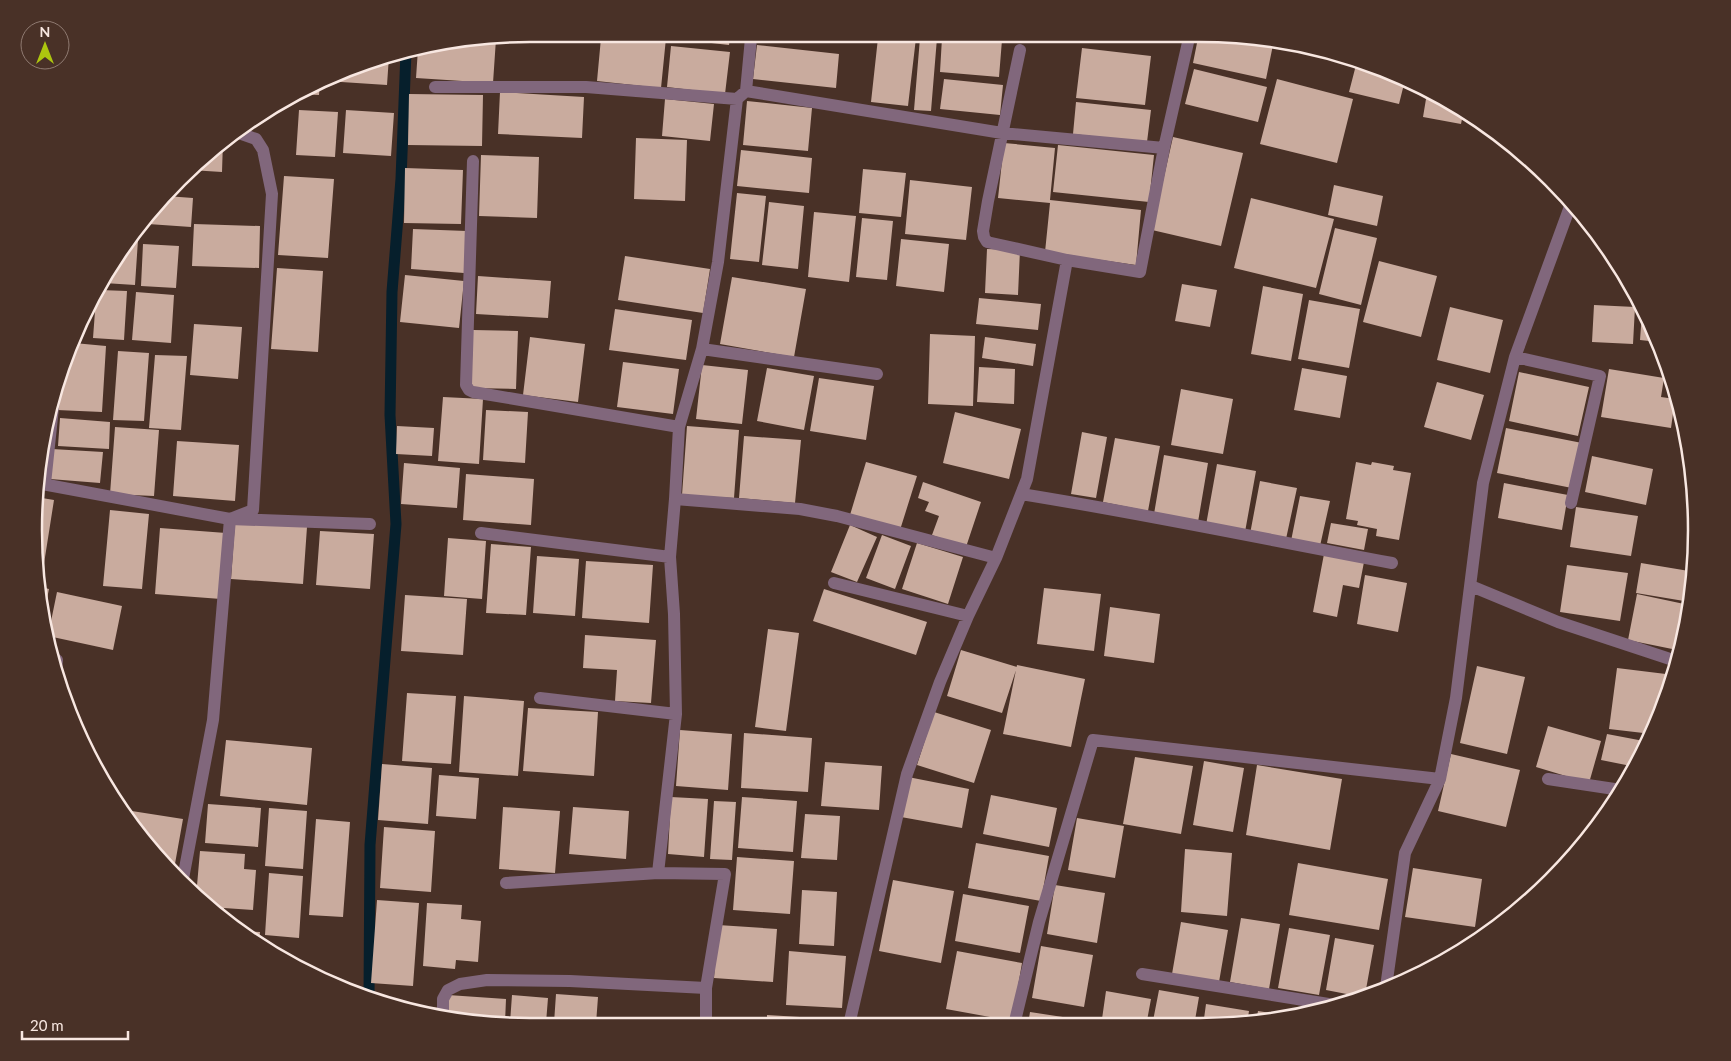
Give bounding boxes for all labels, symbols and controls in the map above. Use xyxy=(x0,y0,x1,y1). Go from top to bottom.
north arrow xyxy=(20,20,70,70)
text: N xyxy=(40,23,50,40)
scale bar xyxy=(22,1008,129,1040)
text: 20 m xyxy=(30,1016,64,1034)

